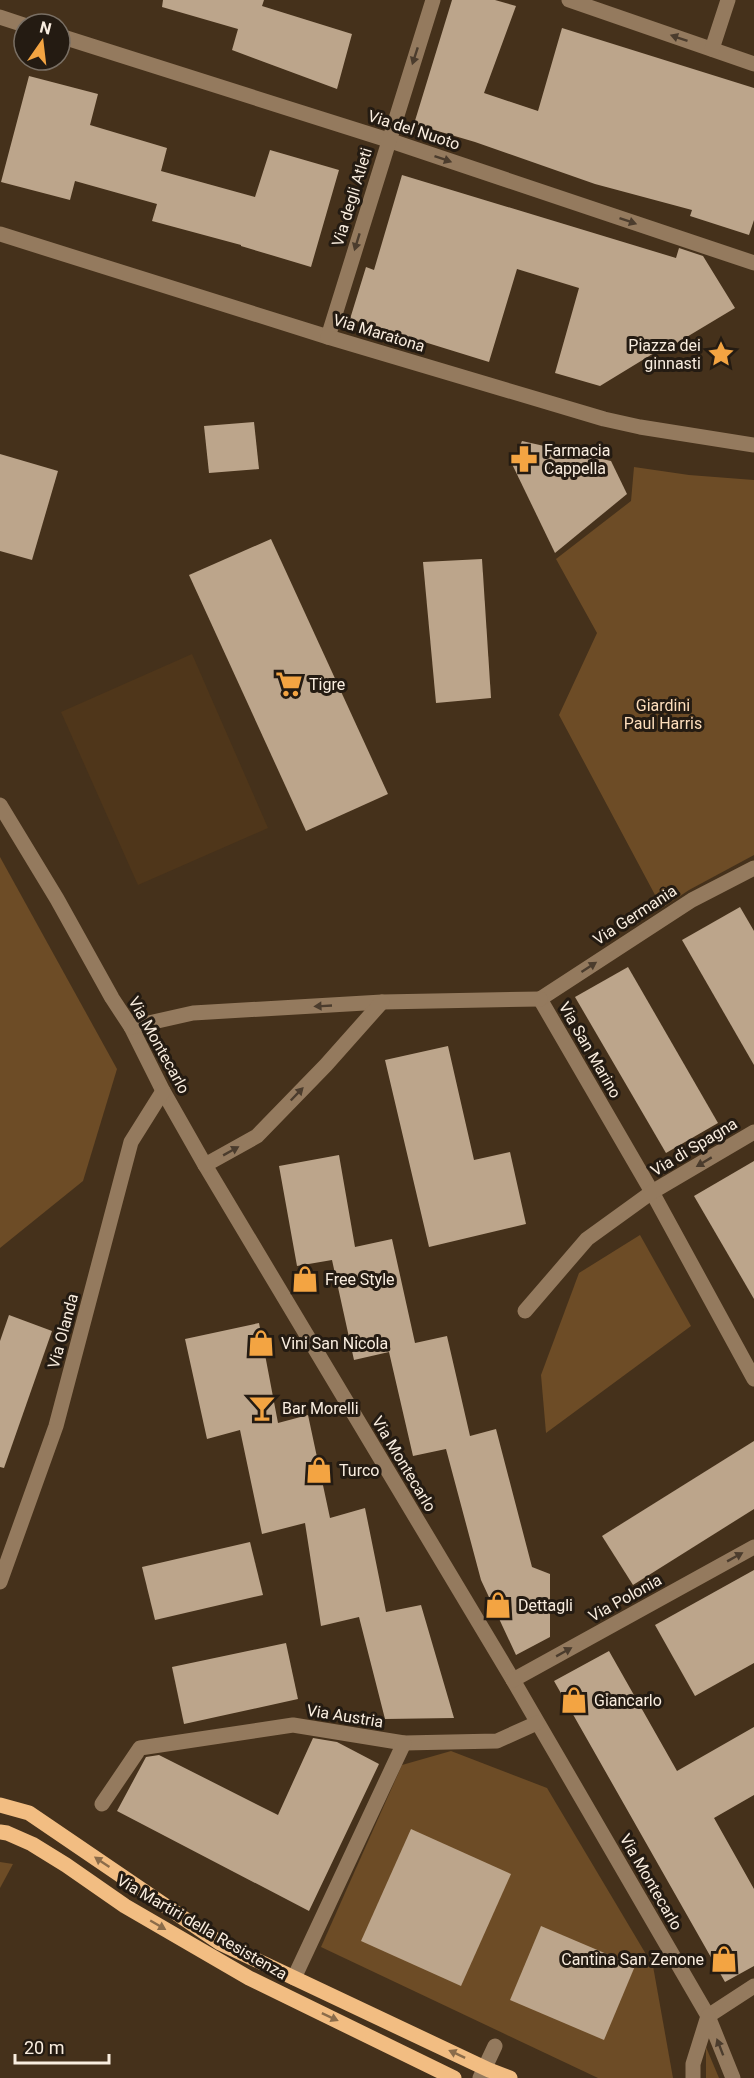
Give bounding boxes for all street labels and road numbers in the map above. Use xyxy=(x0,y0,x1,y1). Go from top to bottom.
street label: Via del Nuoto xyxy=(366,106,462,154)
street label: Via degli Atleti xyxy=(328,145,376,249)
street label: Via Maratona xyxy=(331,310,427,356)
street label: Via Germania xyxy=(590,881,680,949)
street label: Via Montecarlo xyxy=(125,993,193,1097)
street label: Via San Marino xyxy=(555,999,625,1101)
street label: Via di Spagna xyxy=(647,1114,741,1180)
street label: Via Olanda xyxy=(44,1291,82,1371)
street label: Via Montecarlo xyxy=(368,1413,440,1515)
street label: Via Polonia xyxy=(585,1570,665,1626)
street label: Via Austria xyxy=(305,1701,385,1731)
street label: Via Montecarlo xyxy=(616,1831,686,1933)
street label: Via Martiri della Resistenza xyxy=(113,1870,291,1984)

